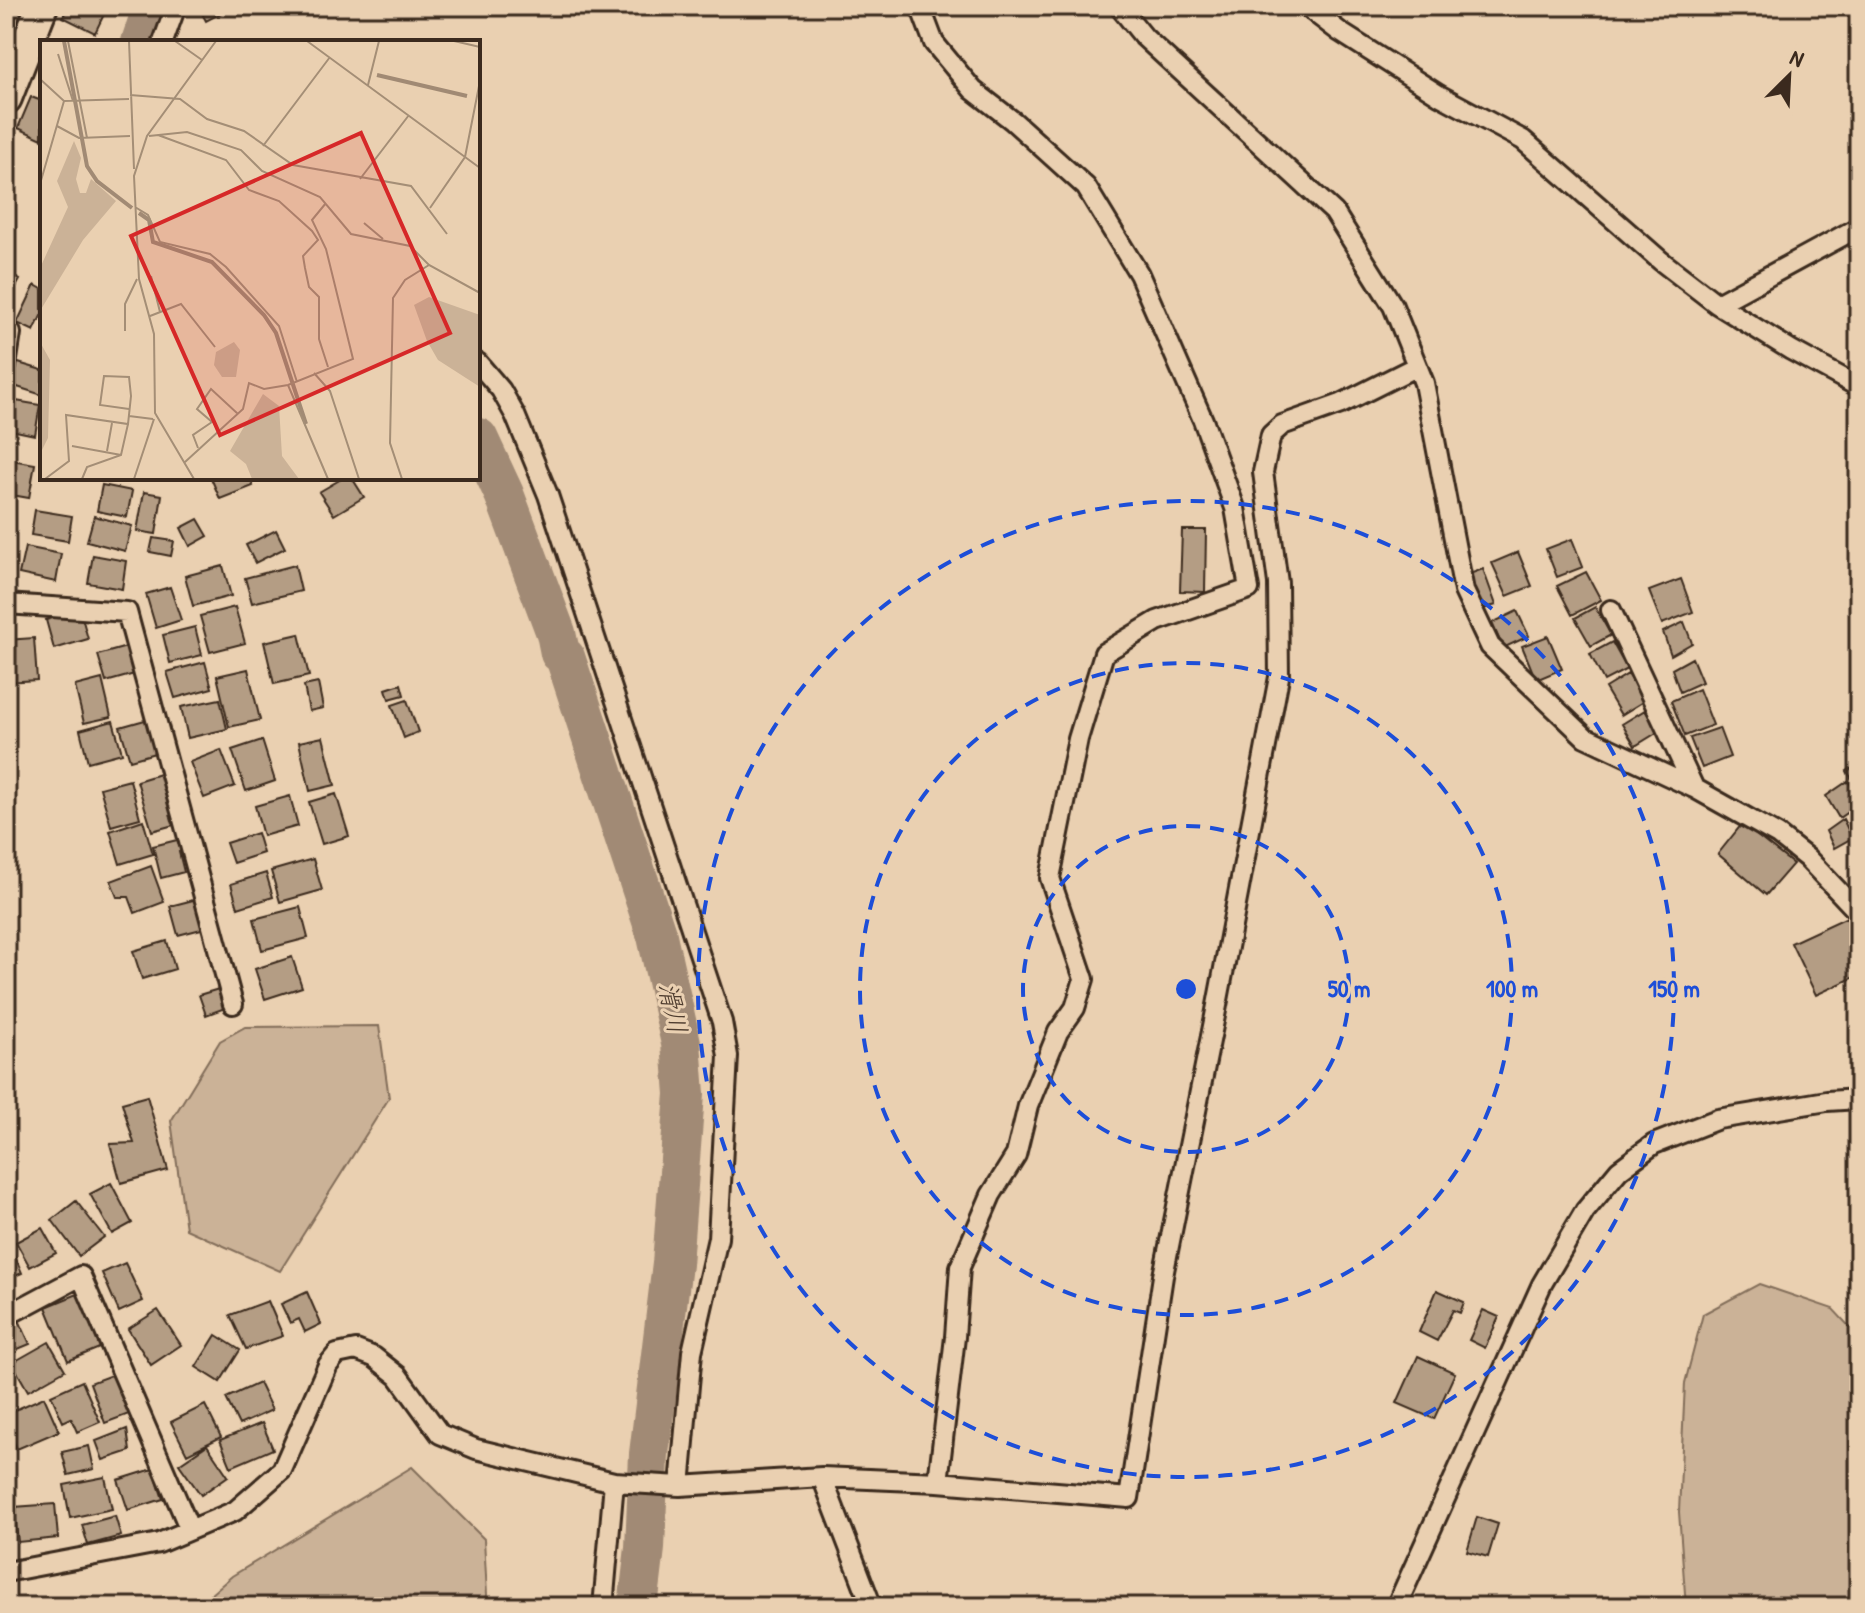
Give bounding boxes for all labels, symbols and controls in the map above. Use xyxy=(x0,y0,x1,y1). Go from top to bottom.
north arrow xyxy=(1749,36,1829,116)
inset map xyxy=(40,40,480,480)
text: N xyxy=(1786,42,1809,74)
text: 50 m xyxy=(1328,972,1370,1004)
text: 100 m xyxy=(1486,972,1538,1004)
text: 150 m xyxy=(1648,972,1700,1004)
centre of rings xyxy=(1172,975,1200,1003)
water label: 滑川 xyxy=(651,979,696,1037)

